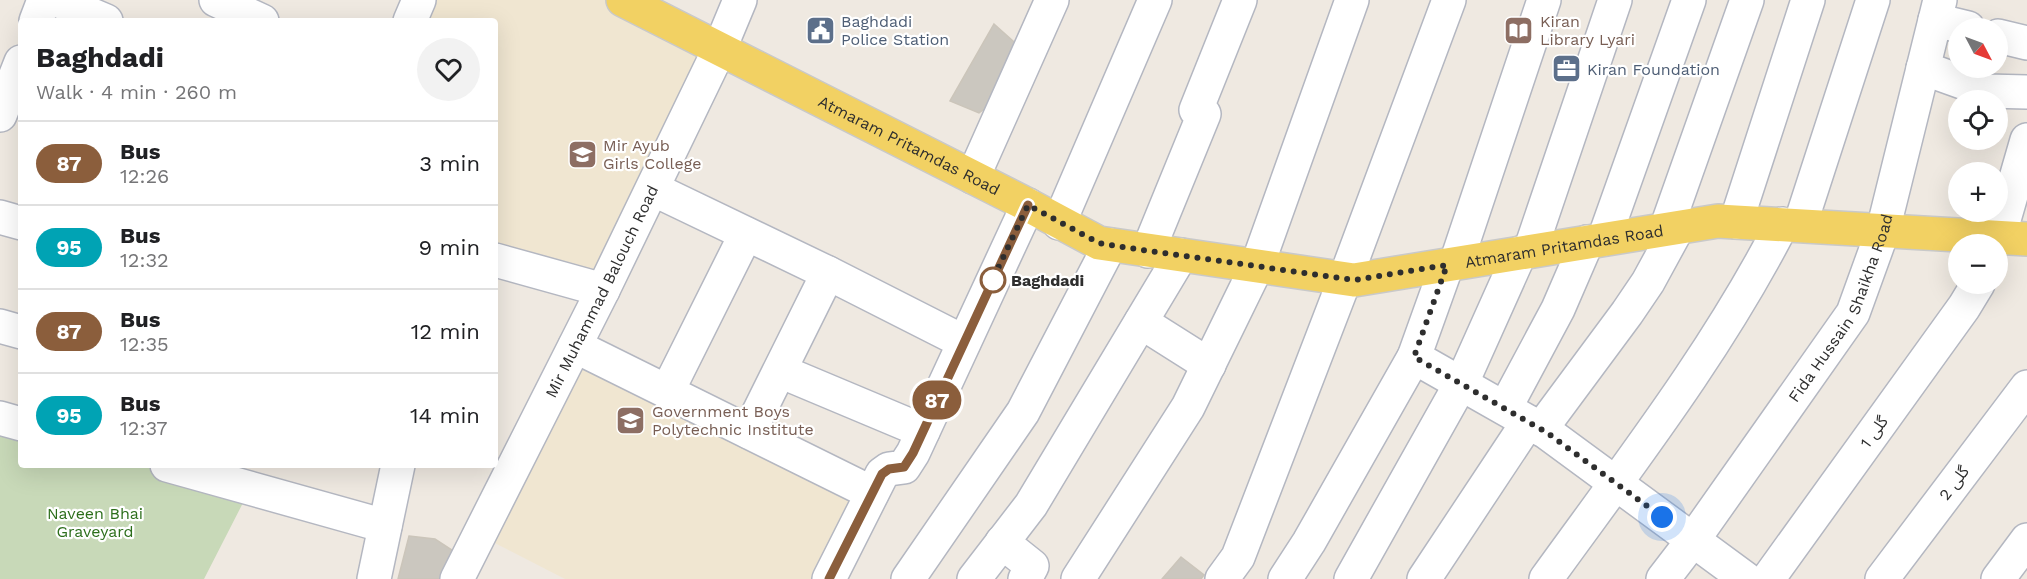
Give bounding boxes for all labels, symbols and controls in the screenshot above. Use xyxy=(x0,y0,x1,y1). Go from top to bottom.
place label: Baghdadi Police Station xyxy=(841,12,949,49)
place label: Kiran Library Lyari xyxy=(1540,12,1635,49)
public building icon: Baghdadi Police Station xyxy=(804,14,836,46)
library icon: Kiran Library Lyari xyxy=(1503,14,1535,46)
north arrow xyxy=(1948,18,2008,78)
map controls xyxy=(1948,18,2008,294)
button: heart xyxy=(417,38,480,101)
text: Baghdadi xyxy=(36,41,164,74)
office icon: Kiran Foundation xyxy=(1550,53,1582,85)
place label: Kiran Foundation xyxy=(1587,60,1720,79)
text: Walk · 4 min · 260 m xyxy=(36,80,237,104)
button: locate xyxy=(1948,90,2008,150)
street label: Atmaram Pritamdas Road xyxy=(816,91,1003,199)
place label: Mir Ayub Girls College xyxy=(603,136,702,173)
school or university icon: Mir Ayub Girls College xyxy=(566,138,598,170)
text: Bus xyxy=(120,139,160,164)
text: 87 xyxy=(56,151,82,176)
text: 3 min xyxy=(419,151,480,176)
button: + xyxy=(1948,162,2008,222)
text: 12:26 xyxy=(120,164,169,188)
street label: Mir Muhammad Balouch Road xyxy=(541,182,662,400)
street label: Fida Hussain Shaikha Road xyxy=(1784,212,1896,405)
street label: Atmaram Pritamdas Road xyxy=(1463,220,1665,271)
text: Bus xyxy=(120,223,160,248)
button: − xyxy=(1948,234,2008,294)
text: 95 xyxy=(56,235,82,260)
text: 9 min xyxy=(418,235,480,260)
text: 12:32 xyxy=(120,248,169,272)
marker: Baghdadi xyxy=(980,267,1006,293)
place label: Baghdadi xyxy=(1011,271,1084,290)
text: Bus xyxy=(120,307,160,332)
text: 87 xyxy=(56,319,82,344)
text: 12 min xyxy=(411,319,480,344)
text: 12:35 xyxy=(120,332,169,356)
line badge: 87 xyxy=(910,380,964,420)
text: 87 xyxy=(924,388,950,413)
text: Bus xyxy=(120,391,160,416)
place label: Government Boys Polytechnic Institute xyxy=(652,402,814,439)
text: 95 xyxy=(56,403,82,428)
text: 14 min xyxy=(410,403,480,428)
school or university icon: Government Boys Polytechnic Institute xyxy=(615,404,647,436)
street label: گلی 1 xyxy=(1856,412,1892,452)
text: 12:37 xyxy=(120,416,167,440)
street label: گلی 2 xyxy=(1935,462,1973,504)
your location xyxy=(1647,502,1677,532)
park label: Naveen Bhai Graveyard xyxy=(47,504,143,541)

